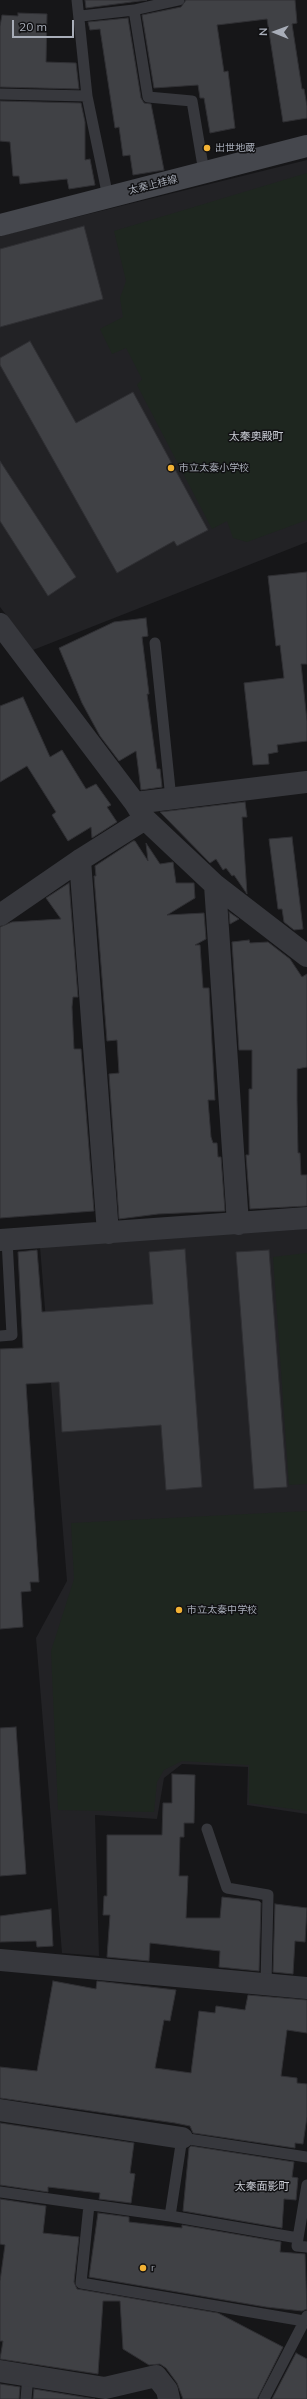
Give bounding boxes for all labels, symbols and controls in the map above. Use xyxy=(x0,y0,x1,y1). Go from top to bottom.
scale bar xyxy=(14,12,76,38)
north arrow xyxy=(255,12,295,52)
text: 20 m xyxy=(19,19,47,34)
text: N xyxy=(256,28,270,36)
place label: 出世地蔵 xyxy=(215,142,255,154)
marker: 出世地蔵 xyxy=(202,143,212,153)
street label: 太秦上桂線 xyxy=(127,173,179,197)
district label: 太秦奥殿町 xyxy=(229,430,283,444)
place label: 市立太秦小学校 xyxy=(179,462,249,474)
marker: 市立太秦小学校 xyxy=(166,463,176,473)
place label: 市立太秦中学校 xyxy=(187,1604,257,1616)
marker: 市立太秦中学校 xyxy=(174,1605,184,1615)
district label: 太秦面影町 xyxy=(235,2180,289,2194)
place label: r xyxy=(151,2262,155,2274)
marker: r xyxy=(138,2263,148,2273)

